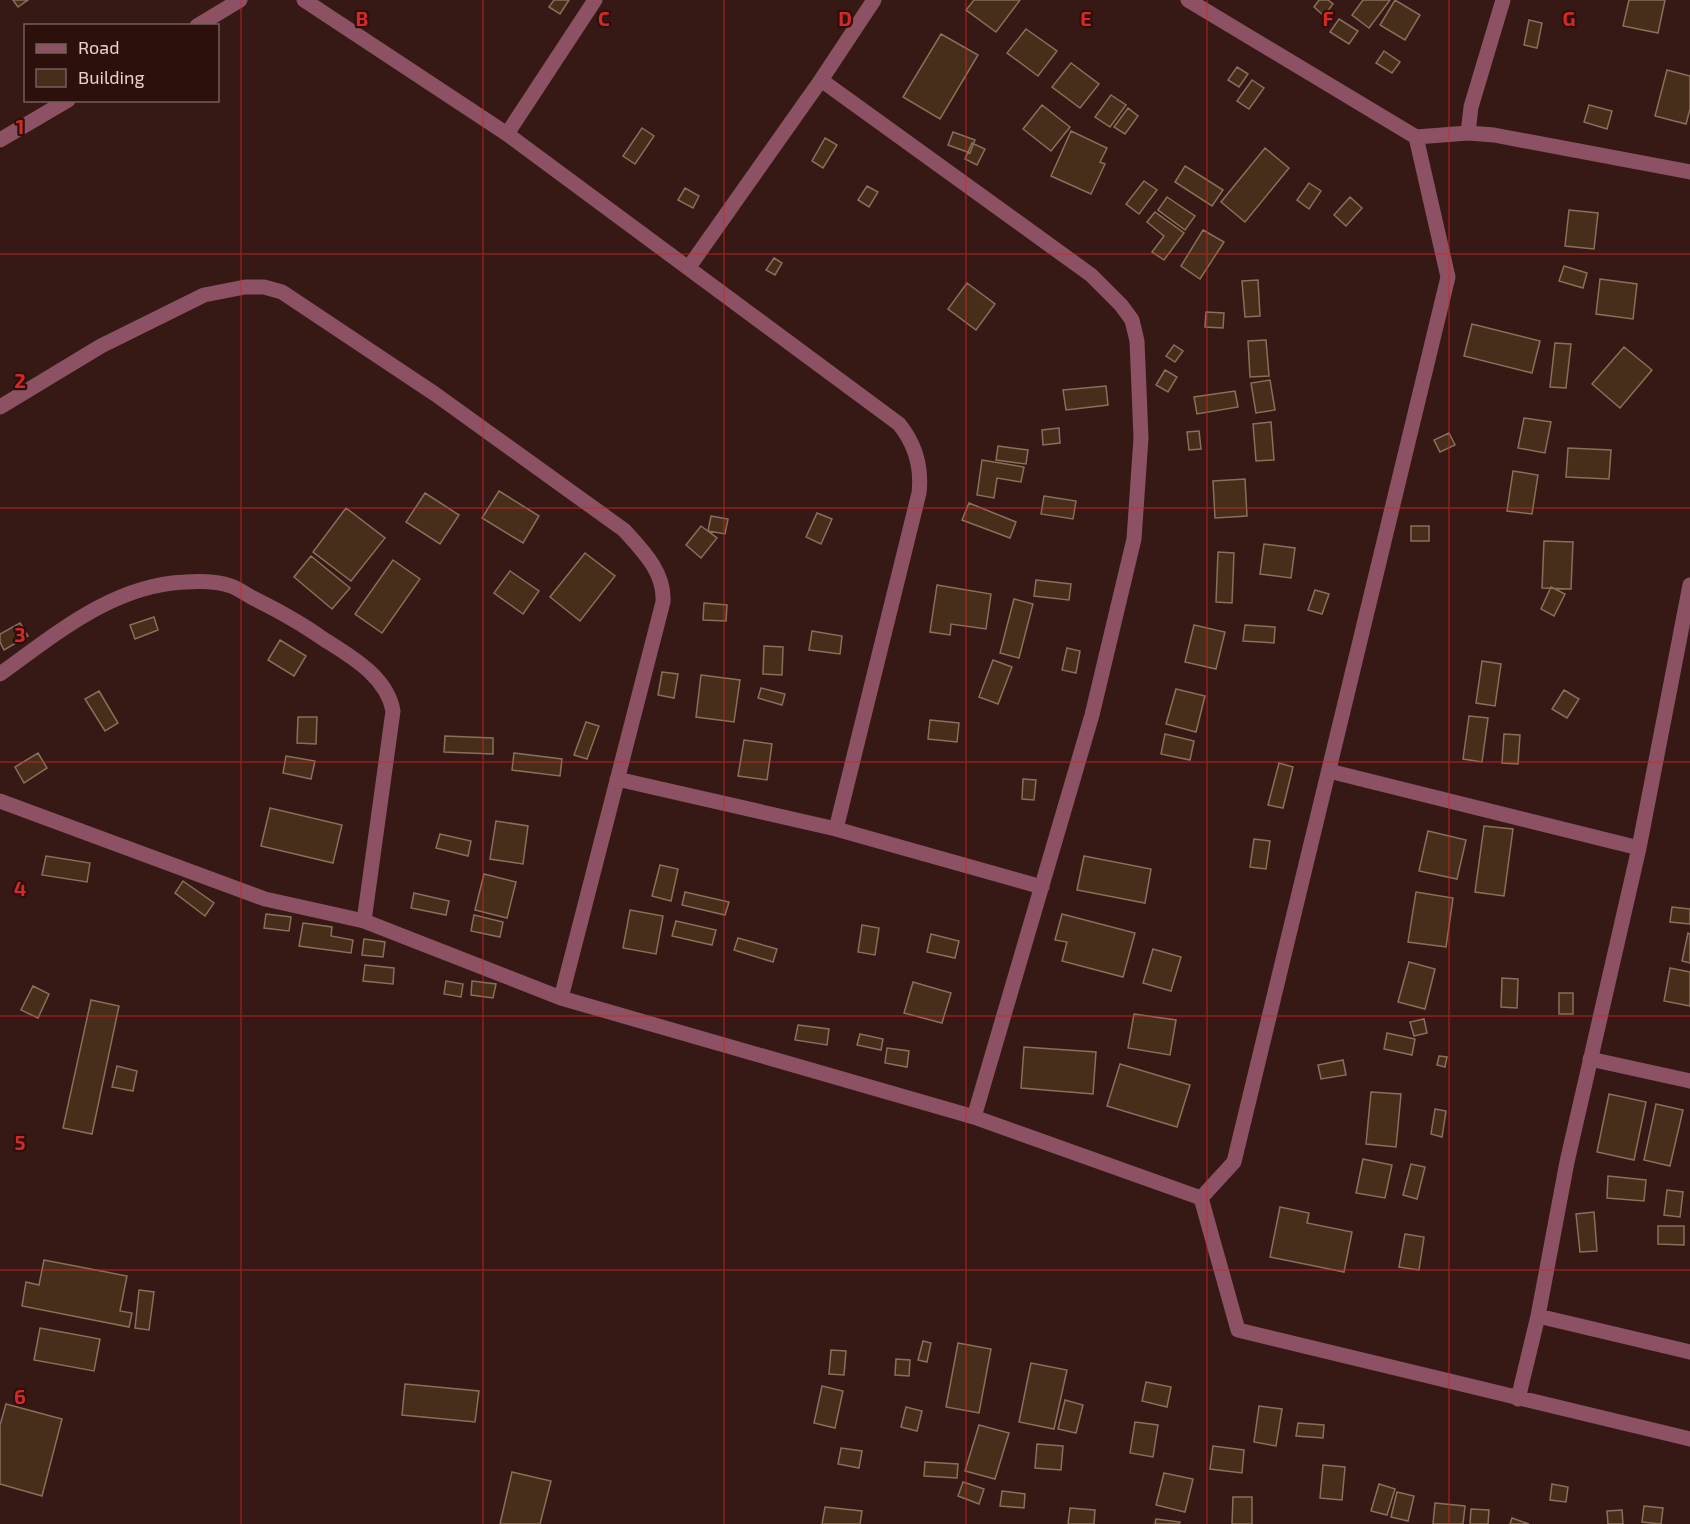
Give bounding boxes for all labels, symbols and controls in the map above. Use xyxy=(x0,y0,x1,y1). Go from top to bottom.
text: B xyxy=(356,6,368,30)
text: C xyxy=(598,6,610,30)
text: D xyxy=(838,6,852,30)
text: E xyxy=(1080,6,1092,30)
text: F xyxy=(1322,6,1334,30)
text: G xyxy=(1563,6,1575,30)
legend xyxy=(24,24,219,102)
text: Road xyxy=(78,36,119,58)
text: Building xyxy=(78,66,145,88)
text: 1 xyxy=(16,114,24,138)
text: 2 xyxy=(14,368,26,392)
text: 3 xyxy=(14,622,26,646)
text: 4 xyxy=(14,876,27,900)
text: 5 xyxy=(14,1130,26,1154)
text: 6 xyxy=(14,1384,26,1408)

